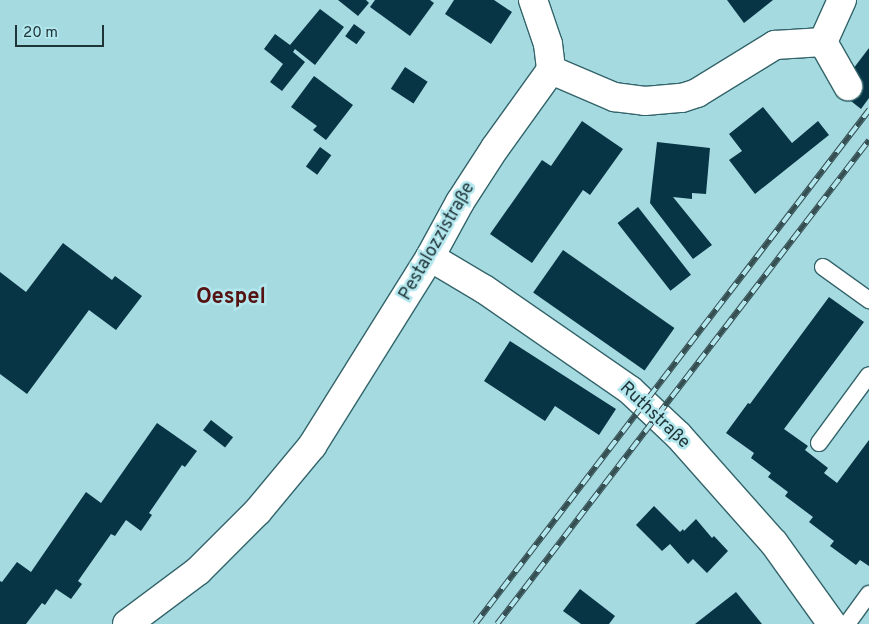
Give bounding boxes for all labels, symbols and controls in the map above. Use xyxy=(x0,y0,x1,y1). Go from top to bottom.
scale bar xyxy=(18,15,106,47)
text: 20 m xyxy=(23,24,58,43)
street label: Pestalozzistraße xyxy=(395,179,481,305)
district label: Oespel xyxy=(196,285,266,311)
street label: Ruthstraße xyxy=(614,378,694,454)

